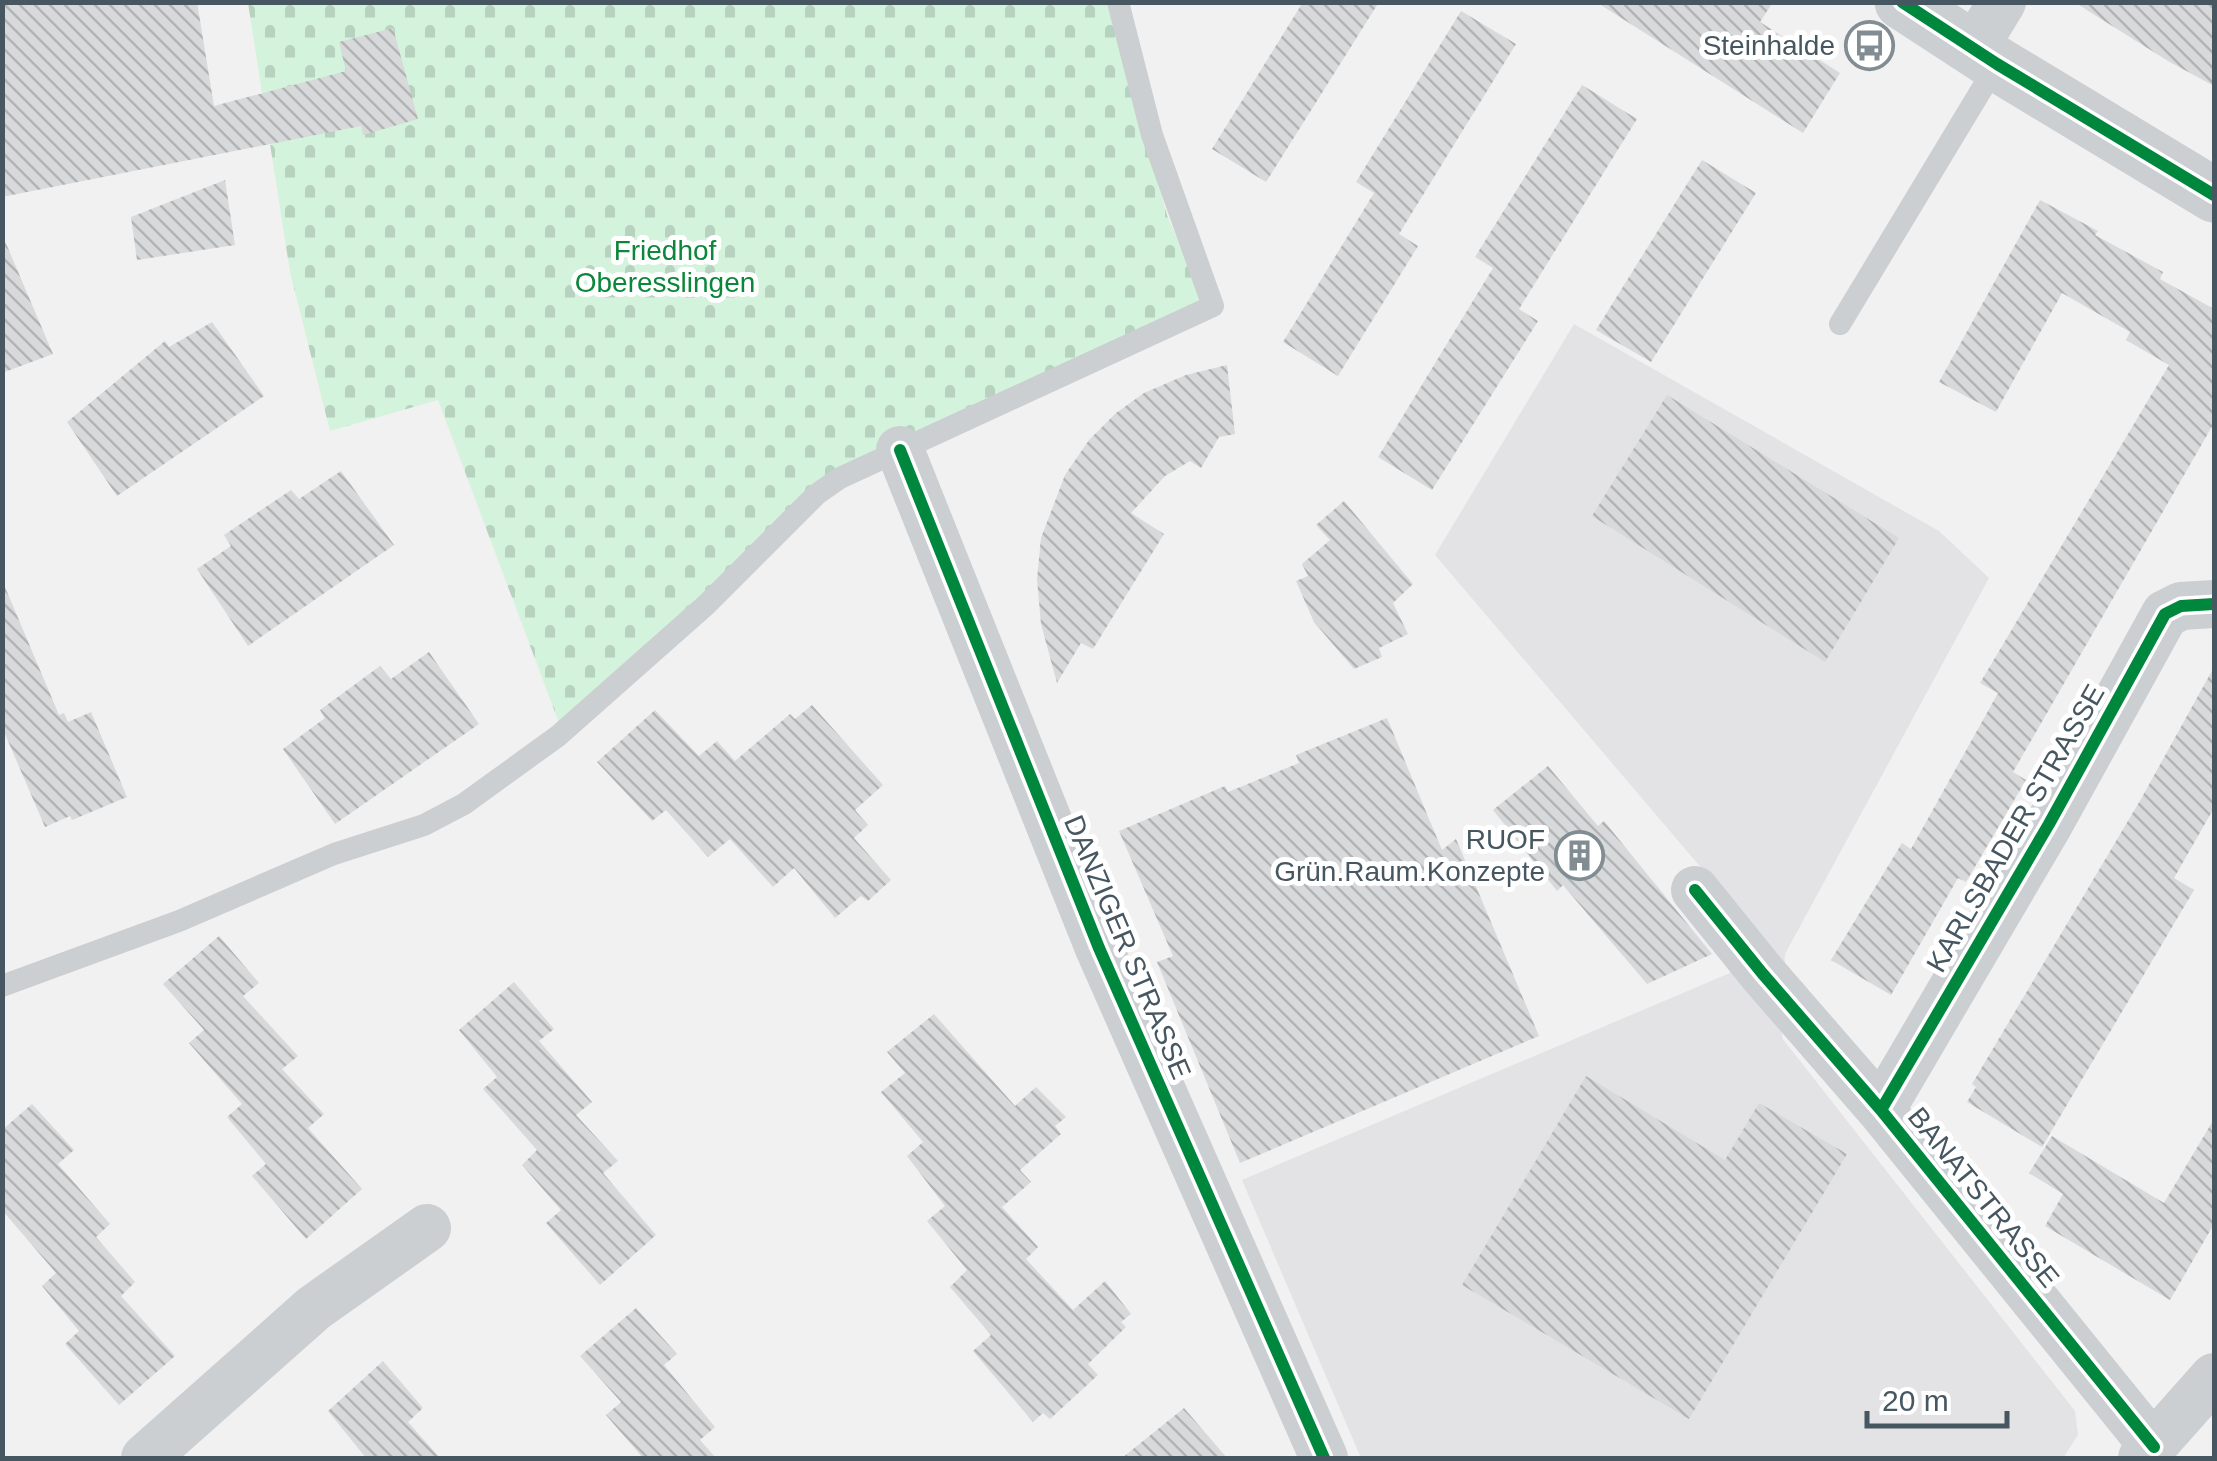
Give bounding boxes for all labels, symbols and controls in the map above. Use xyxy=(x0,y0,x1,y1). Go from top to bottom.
bus stop icon: Steinhalde xyxy=(1844,19,1896,71)
place label: Steinhalde xyxy=(1703,30,1835,61)
park label: Friedhof Oberesslingen xyxy=(575,235,755,298)
street label: KARLSBADER STRASSE xyxy=(1920,679,2111,978)
street label: DANZIGER STRASSE xyxy=(1058,811,1197,1084)
place label: RUOF Grün.Raum.Konzepte xyxy=(1274,824,1545,887)
building icon: RUOF Grün.Raum.Konzepte xyxy=(1554,829,1606,881)
street label: BANATSTRASSE xyxy=(1902,1101,2066,1293)
scale bar xyxy=(1867,1366,2007,1428)
text: 20 m xyxy=(1882,1384,1949,1417)

